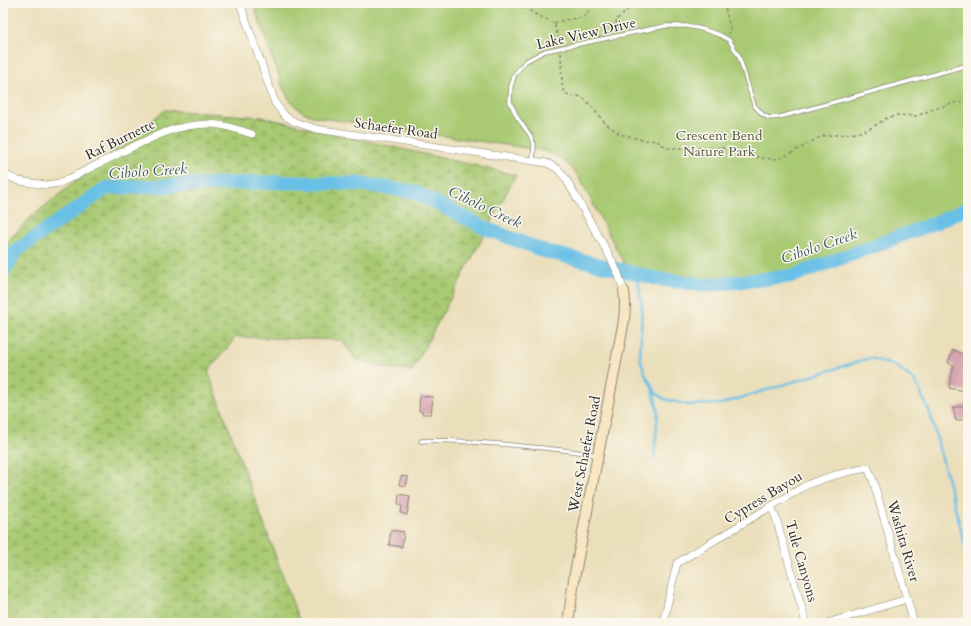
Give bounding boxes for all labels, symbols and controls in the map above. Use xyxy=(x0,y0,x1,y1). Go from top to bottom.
street label: Lake View Drive xyxy=(534,13,638,54)
street label: Schaefer Road xyxy=(353,113,439,144)
street label: Raf Burnette xyxy=(82,114,158,165)
park label: Crescent Bend Nature Park xyxy=(675,126,763,161)
water label: Cibolo Creek xyxy=(108,158,189,184)
water label: Cibolo Creek xyxy=(445,181,526,233)
water label: Cibolo Creek xyxy=(778,224,860,268)
street label: West Schaefer Road xyxy=(564,394,605,515)
street label: Cypress Bayou xyxy=(720,466,806,528)
street label: Washita River xyxy=(883,497,925,585)
street label: Tule Canyons xyxy=(781,518,822,604)

